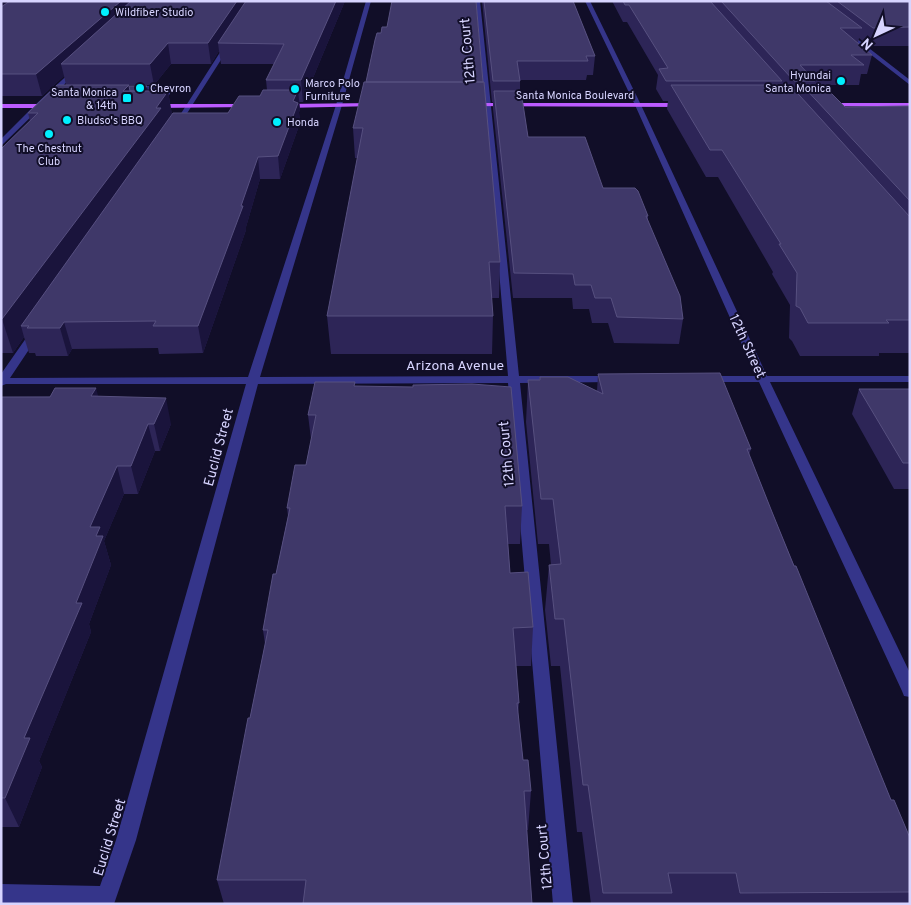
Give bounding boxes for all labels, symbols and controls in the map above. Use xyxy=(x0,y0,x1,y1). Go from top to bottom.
marker: Wildfiber Studio xyxy=(99,6,111,18)
place label: Wildfiber Studio xyxy=(115,6,193,20)
north arrow xyxy=(851,10,901,60)
street label: 12th Court xyxy=(457,17,480,84)
text: N xyxy=(858,34,878,53)
place label: Hyundai Santa Monica xyxy=(765,69,831,96)
marker: Hyundai Santa Monica xyxy=(835,75,847,87)
place label: Marco Polo Furniture xyxy=(305,77,360,104)
marker: Chevron xyxy=(134,82,146,94)
place label: Chevron xyxy=(150,82,191,96)
marker: Marco Polo Furniture xyxy=(289,83,301,95)
place label: Santa Monica & 14th xyxy=(51,86,117,113)
street label: Santa Monica Boulevard xyxy=(516,89,634,103)
marker: Santa Monica & 14th xyxy=(121,92,133,104)
marker: Bludso's BBQ xyxy=(61,114,73,126)
place label: Bludso's BBQ xyxy=(77,114,143,128)
marker: Honda xyxy=(271,116,283,128)
place label: Honda xyxy=(287,116,319,130)
marker: The Chestnut Club xyxy=(43,128,55,140)
place label: The Chestnut Club xyxy=(16,142,82,169)
street label: 12th Street xyxy=(724,312,769,381)
street label: Arizona Avenue xyxy=(406,358,504,375)
street label: Euclid Street xyxy=(201,406,238,488)
street label: 12th Court xyxy=(496,420,519,487)
street label: Euclid Street xyxy=(91,797,130,878)
street label: 12th Court xyxy=(534,823,557,890)

